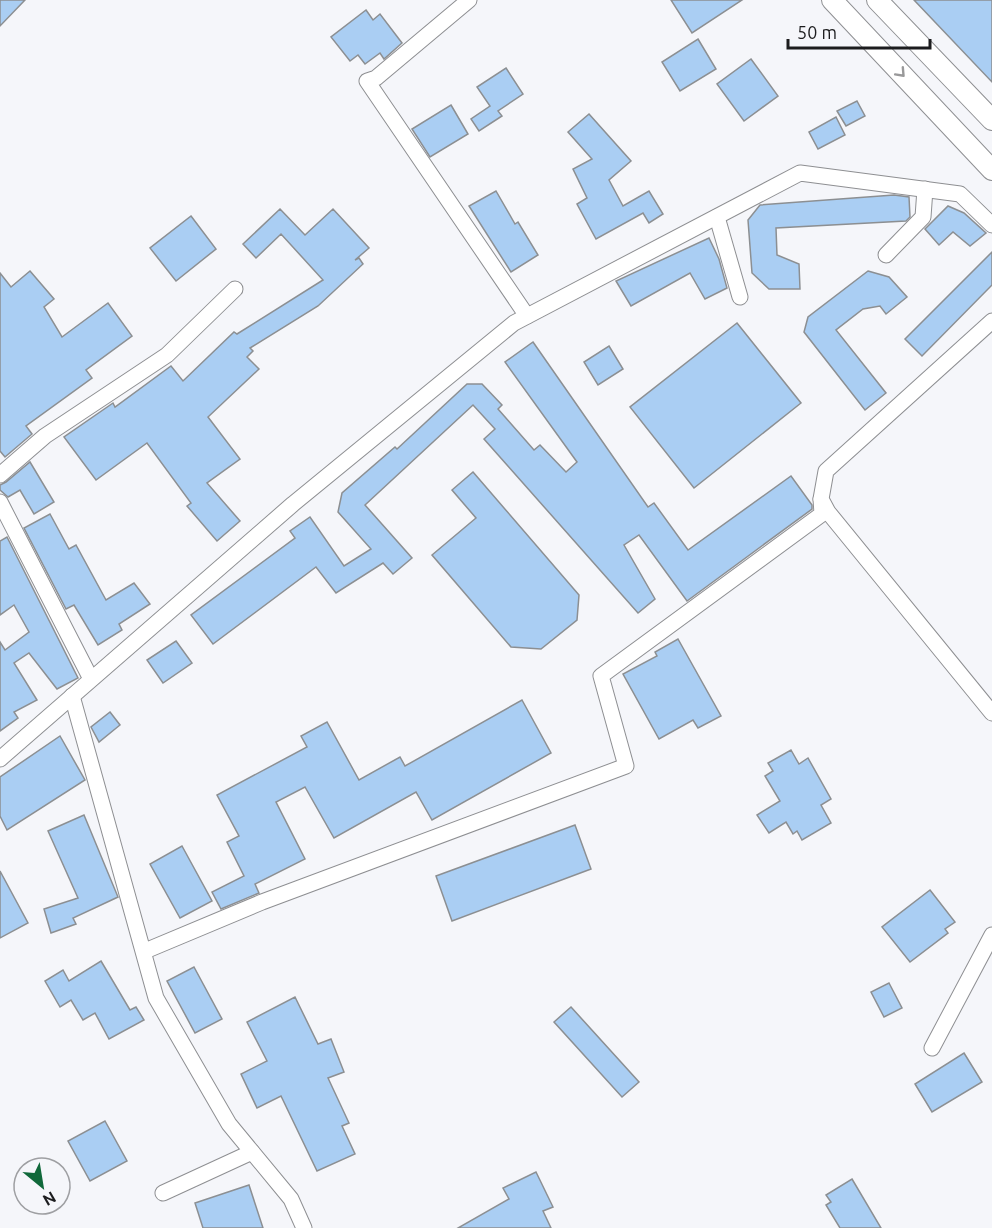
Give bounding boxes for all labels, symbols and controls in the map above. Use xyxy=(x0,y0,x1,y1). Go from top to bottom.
scale bar xyxy=(788,12,930,50)
text: 50 m xyxy=(797,22,837,42)
one-way arrow xyxy=(893,66,904,77)
north arrow xyxy=(12,1156,72,1216)
text: N xyxy=(40,1188,59,1210)

